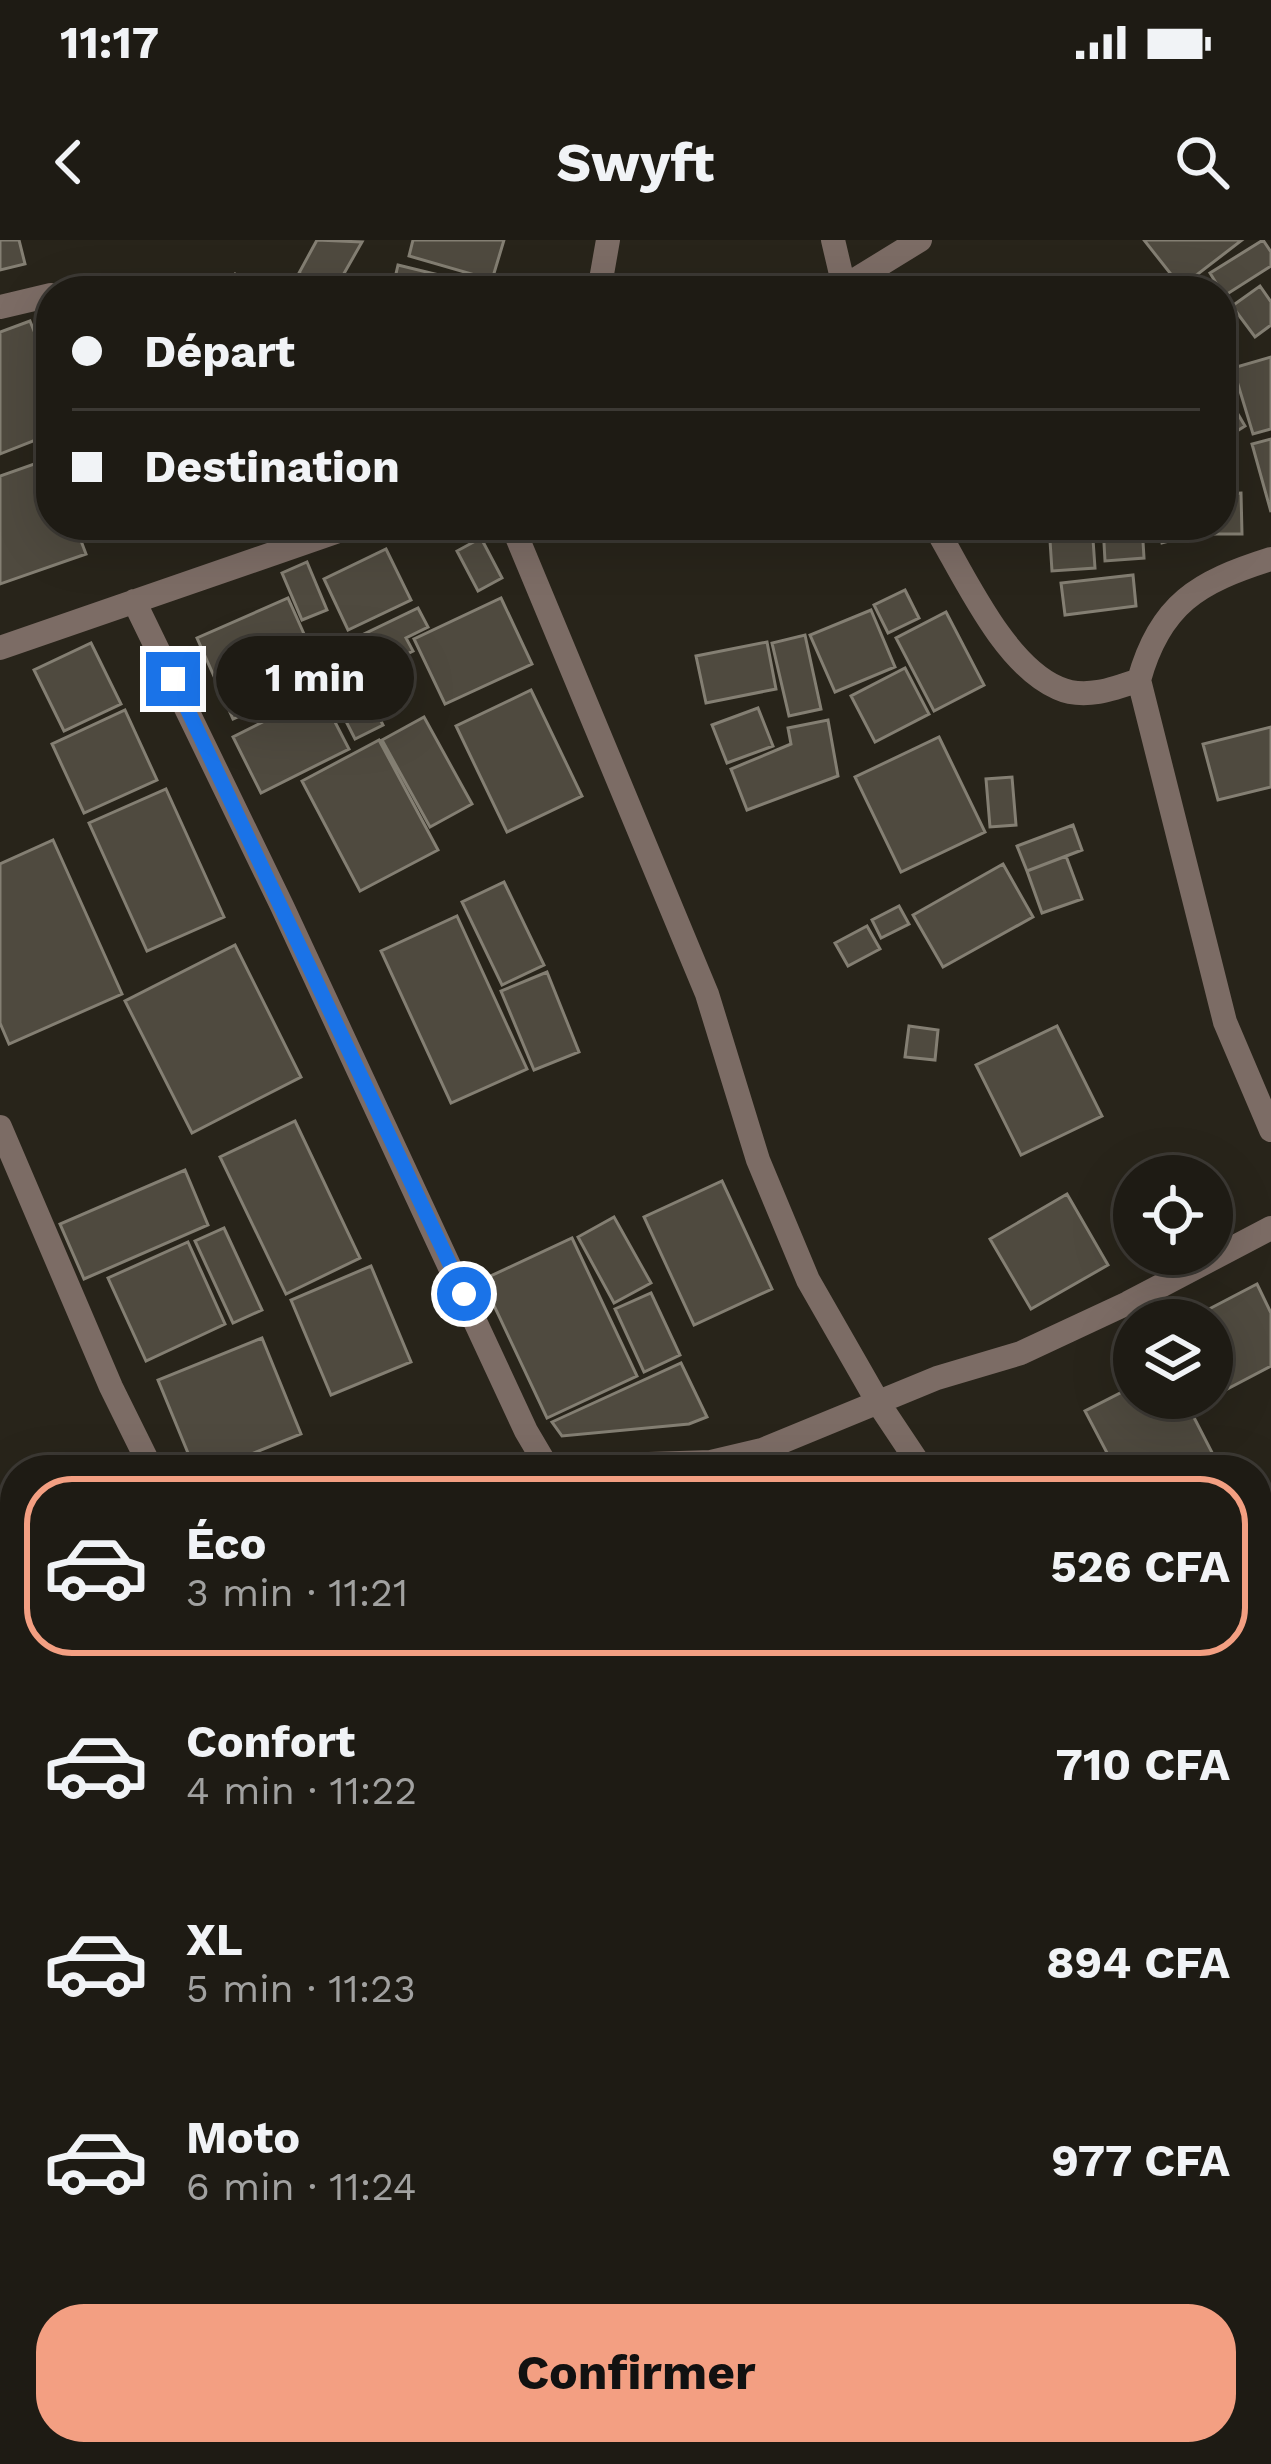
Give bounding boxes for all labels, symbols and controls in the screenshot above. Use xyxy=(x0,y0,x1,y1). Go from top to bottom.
text: 11:17 xyxy=(60,16,159,69)
icon: back xyxy=(36,129,102,195)
icon: search xyxy=(1169,129,1235,195)
text: Swyft xyxy=(557,131,714,194)
text: Départ xyxy=(144,325,295,378)
text: Destination xyxy=(144,440,400,493)
callout: 1 min xyxy=(215,637,413,721)
route end xyxy=(146,652,200,706)
text: 1 min xyxy=(265,655,365,700)
map controls xyxy=(1113,1155,1233,1419)
button: locate xyxy=(1113,1155,1233,1275)
route start xyxy=(437,1267,491,1321)
button: layers xyxy=(1113,1299,1233,1419)
icon: car xyxy=(42,1512,150,1620)
text: Éco xyxy=(186,1517,267,1570)
text: 526 CFA xyxy=(1051,1540,1230,1593)
text: 3 min · 11:21 xyxy=(186,1570,408,1615)
icon: car xyxy=(42,1710,150,1818)
text: Confort xyxy=(186,1715,355,1768)
text: 710 CFA xyxy=(1056,1738,1230,1791)
text: 4 min · 11:22 xyxy=(186,1768,417,1813)
icon: car xyxy=(42,1908,150,2016)
text: XL xyxy=(186,1913,243,1966)
text: 894 CFA xyxy=(1046,1936,1230,1989)
text: 5 min · 11:23 xyxy=(186,1966,416,2011)
icon: car xyxy=(42,2106,150,2214)
text: Moto xyxy=(186,2111,300,2164)
text: 977 CFA xyxy=(1051,2134,1230,2187)
text: 6 min · 11:24 xyxy=(186,2164,417,2209)
button: Confirmer xyxy=(36,2304,1236,2442)

